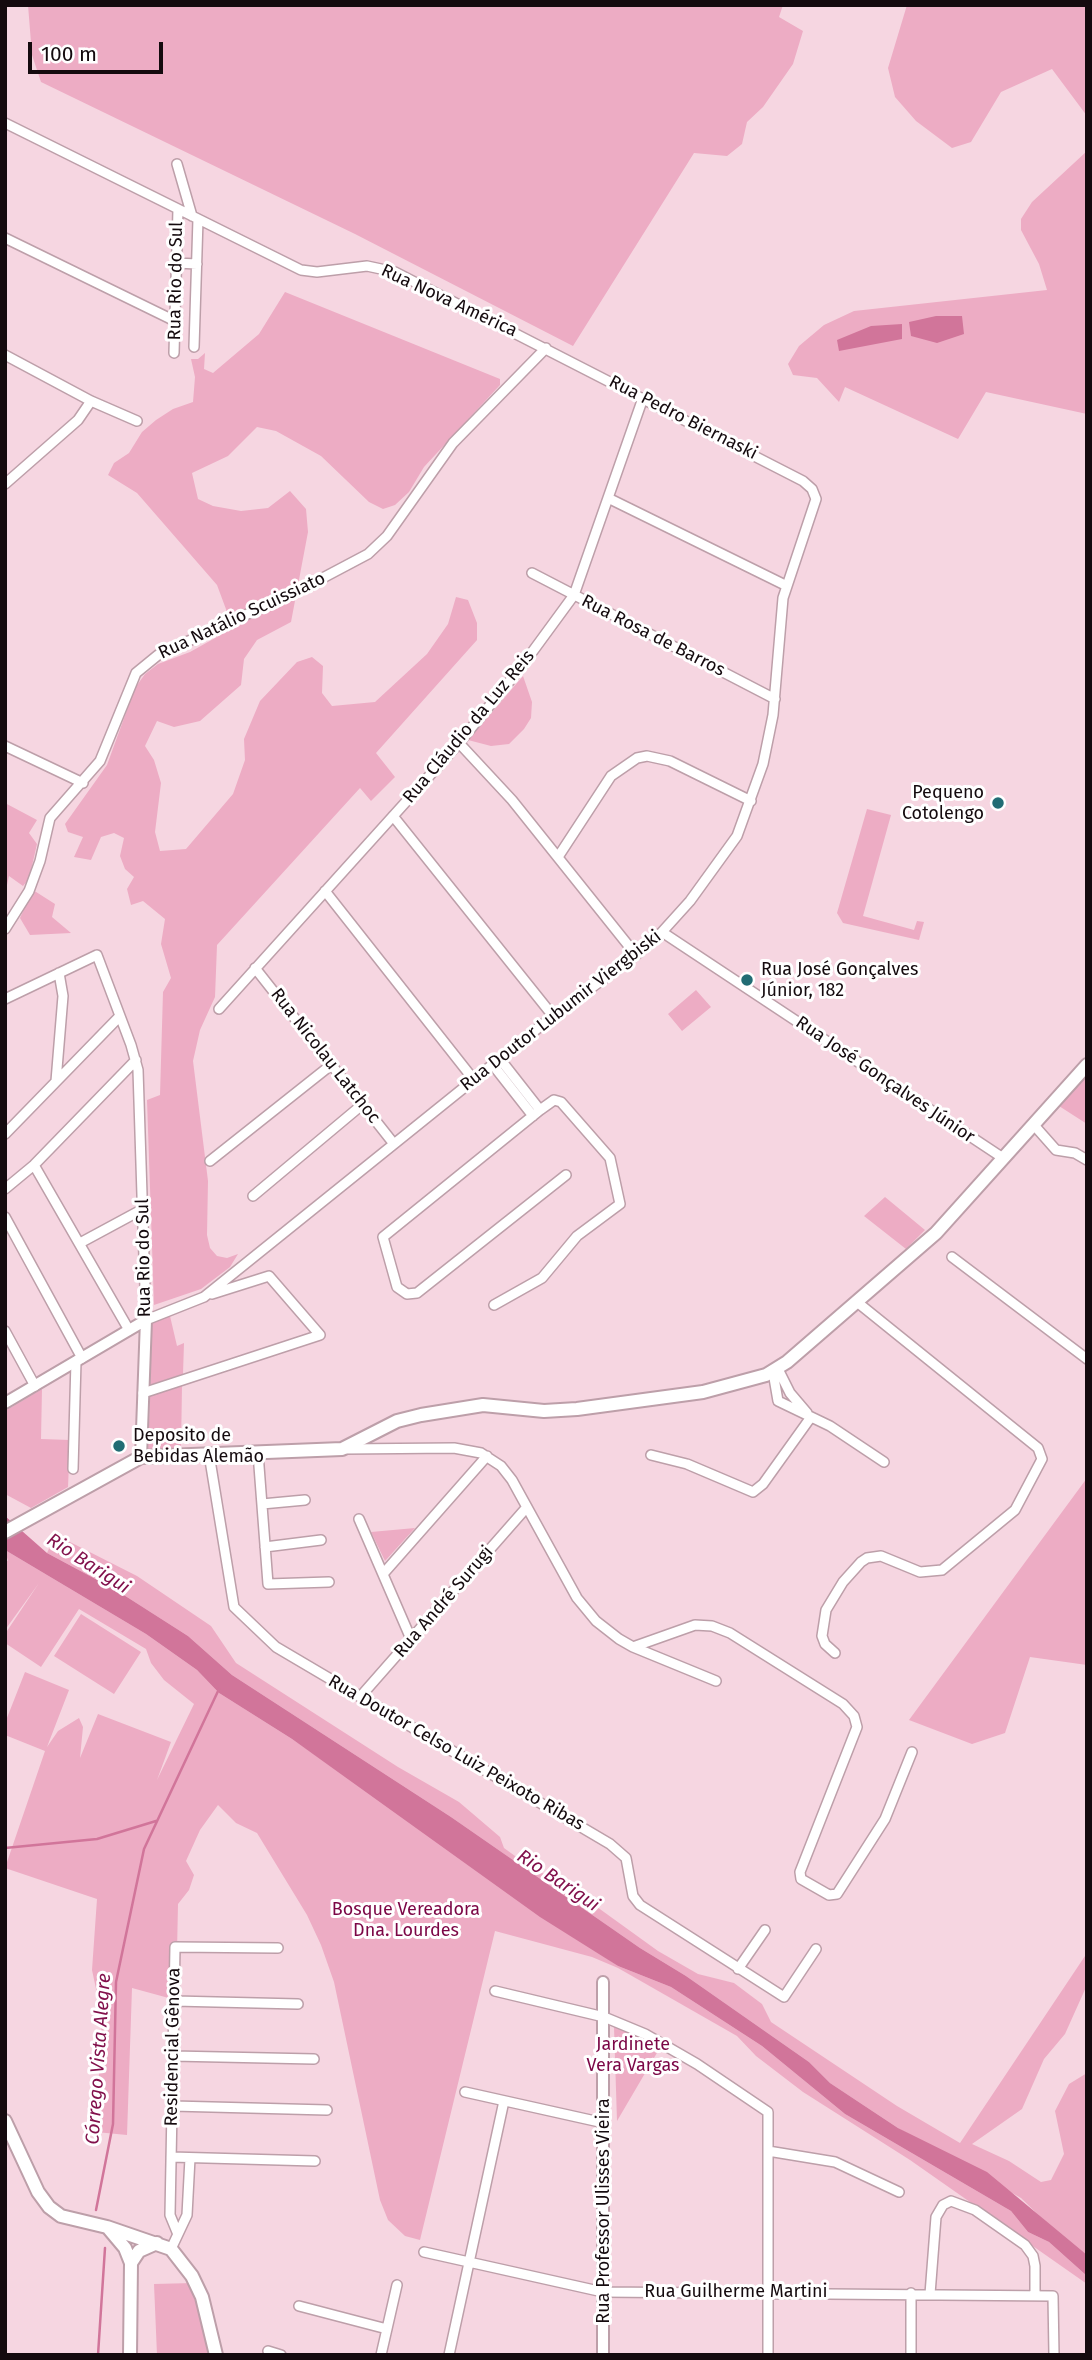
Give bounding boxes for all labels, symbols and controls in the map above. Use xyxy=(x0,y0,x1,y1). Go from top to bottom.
scale bar xyxy=(32,28,166,72)
text: 100 m xyxy=(41,41,97,67)
street label: Rua Rio do Sul xyxy=(164,221,188,341)
street label: Rua Nova América xyxy=(378,260,520,342)
street label: Rua Pedro Biernaski xyxy=(605,371,761,465)
street label: Rua Natálio Scuissiato xyxy=(155,568,329,664)
street label: Rua Rosa de Barros xyxy=(578,590,728,682)
street label: Rua Cláudio da Luz Reis xyxy=(399,646,539,808)
place label: Pequeno Cotolengo xyxy=(902,782,984,824)
marker: Pequeno Cotolengo xyxy=(990,795,1006,811)
street label: Rua Doutor Lubumir Viergbiski xyxy=(456,926,666,1096)
place label: Rua José Gonçalves Júnior, 182 xyxy=(761,959,918,1002)
marker: Rua José Gonçalves Júnior, 182 xyxy=(739,972,755,988)
street label: Rua Nicolau Latchoc xyxy=(266,984,384,1128)
street label: Rua José Gonçalves Júnior xyxy=(791,1012,979,1148)
street label: Rua Rio do Sul xyxy=(132,1198,156,1318)
place label: Deposito de Bebidas Alemão xyxy=(133,1425,264,1468)
marker: Deposito de Bebidas Alemão xyxy=(111,1438,127,1454)
water label: Rio Barigui xyxy=(42,1529,134,1599)
street label: Rua André Surugi xyxy=(390,1542,498,1662)
street label: Rua Doutor Celso Luiz Peixoto Ribas xyxy=(324,1671,588,1835)
water label: Rio Barigui xyxy=(512,1845,604,1917)
park label: Bosque Vereadora Dna. Lourdes xyxy=(332,1899,480,1941)
street label: Residencial Gênova xyxy=(161,1967,185,2127)
water label: Córrego Vista Alegre xyxy=(82,1973,116,2145)
park label: Jardinete Vera Vargas xyxy=(586,2034,680,2076)
street label: Rua Professor Ulisses Vieira xyxy=(593,2098,615,2324)
street label: Rua Guilherme Martini xyxy=(644,2281,828,2303)

